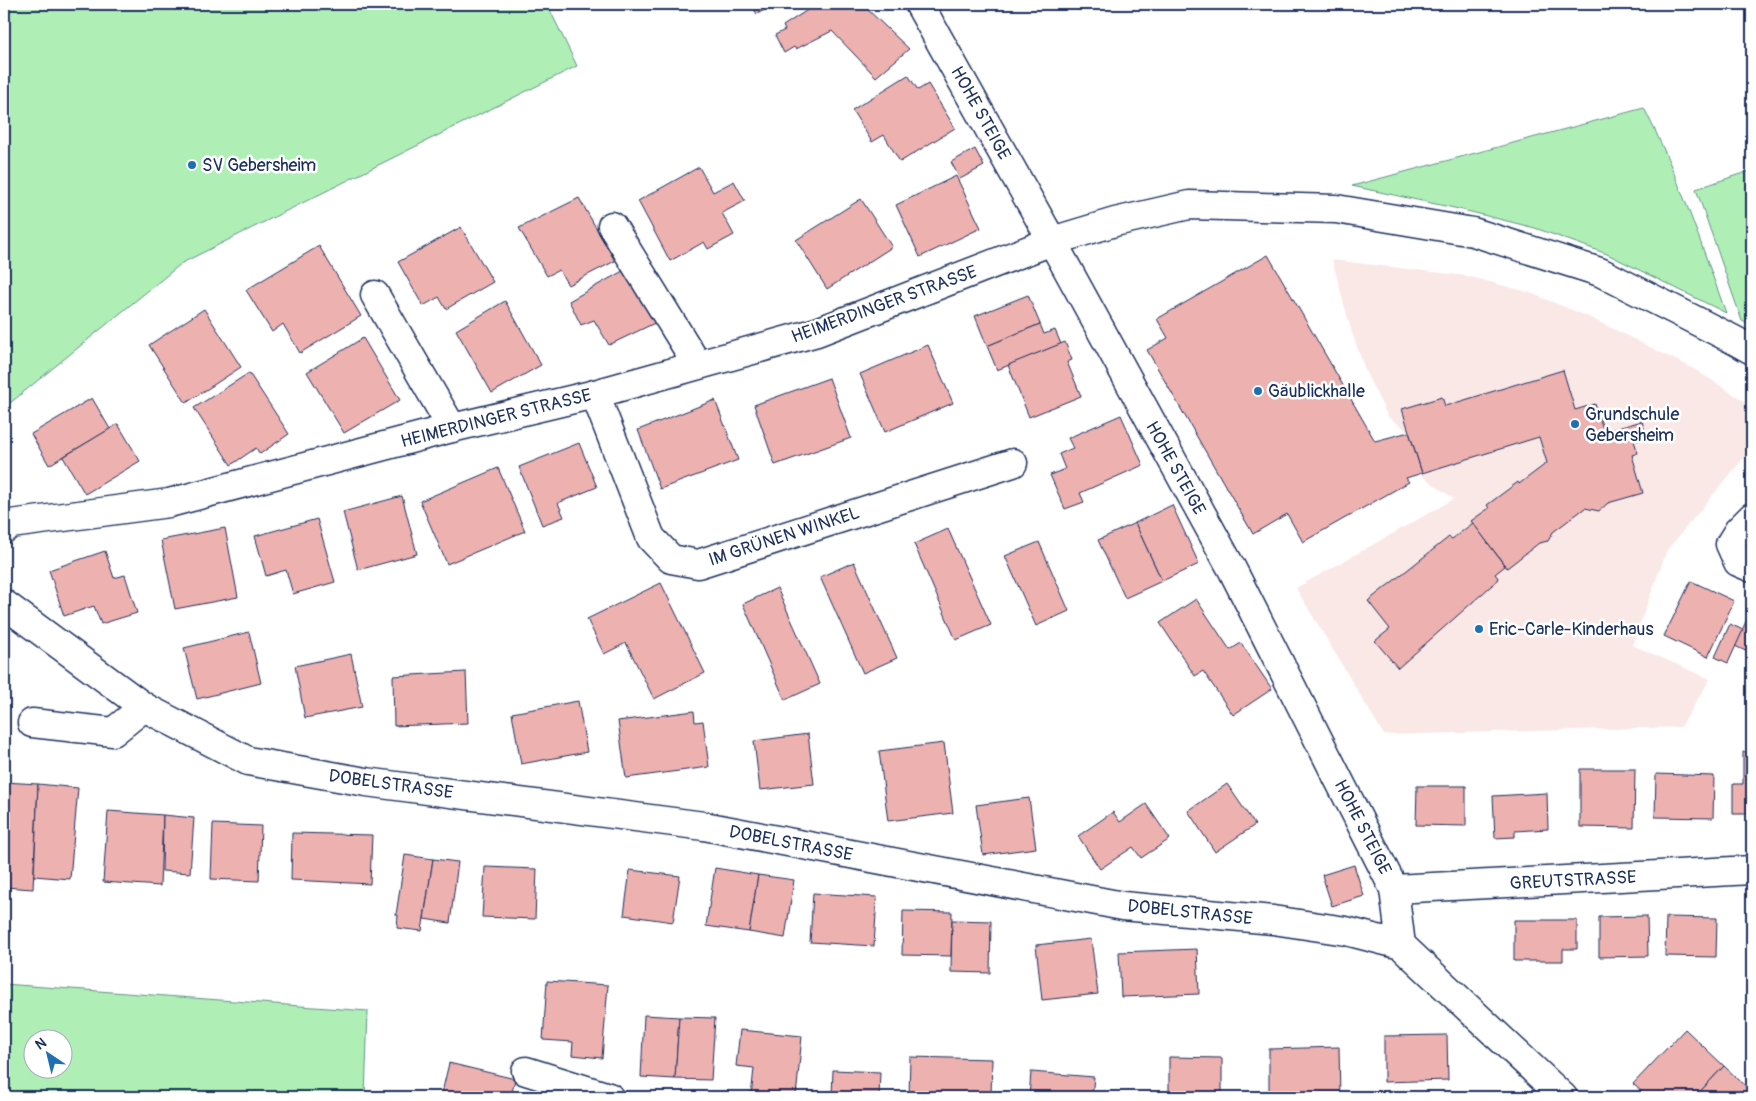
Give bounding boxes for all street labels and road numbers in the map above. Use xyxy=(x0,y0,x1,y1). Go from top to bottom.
street label: HOHE STEIGE xyxy=(945,62,1016,164)
street label: HEIMERDINGER STRASSE xyxy=(788,260,980,349)
street label: HEIMERDINGER STRASSE xyxy=(398,384,594,453)
street label: HOHE STEIGE xyxy=(1140,417,1211,519)
street label: IM GRÜNEN WINKEL xyxy=(706,501,863,572)
street label: DOBELSTRASSE xyxy=(327,764,455,805)
street label: HOHE STEIGE xyxy=(1329,776,1396,879)
street label: DOBELSTRASSE xyxy=(727,820,855,867)
street label: GREUTSTRASSE xyxy=(1509,866,1637,895)
street label: DOBELSTRASSE xyxy=(1126,895,1253,930)

